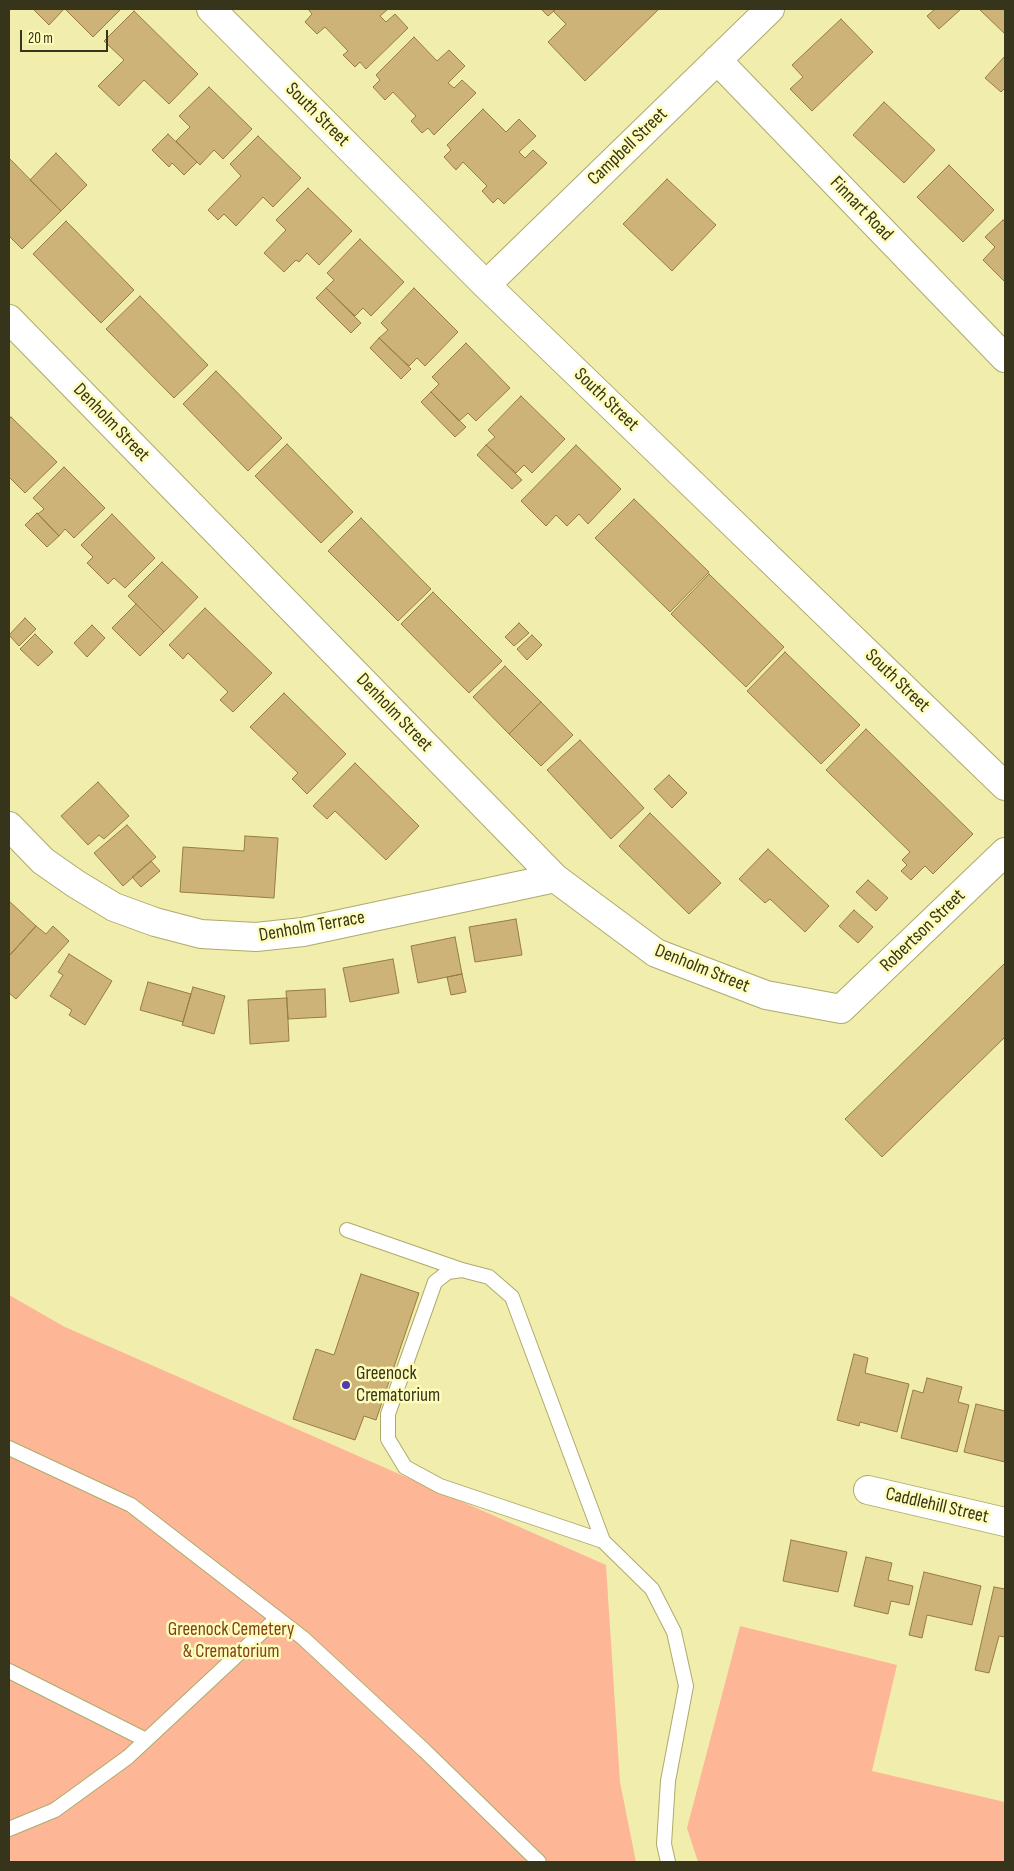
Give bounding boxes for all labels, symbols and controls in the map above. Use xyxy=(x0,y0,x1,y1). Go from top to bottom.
scale bar xyxy=(22,20,110,52)
text: 20 m xyxy=(28,29,53,48)
street label: South Street xyxy=(280,78,354,152)
street label: Campbell Street xyxy=(583,103,673,191)
street label: Finnart Road xyxy=(825,172,897,246)
street label: South Street xyxy=(569,364,643,436)
street label: Denholm Street xyxy=(68,379,154,467)
street label: South Street xyxy=(860,645,934,717)
street label: Denholm Street xyxy=(351,669,437,757)
street label: Robertson Street xyxy=(876,885,970,977)
street label: Denholm Terrace xyxy=(257,906,367,948)
street label: Denholm Street xyxy=(651,940,753,998)
place label: Greenock Crematorium xyxy=(356,1363,440,1407)
marker: Greenock Crematorium xyxy=(340,1379,352,1391)
street label: Caddlehill Street xyxy=(883,1483,991,1529)
park label: Greenock Cemetery & Crematorium xyxy=(168,1619,294,1663)

